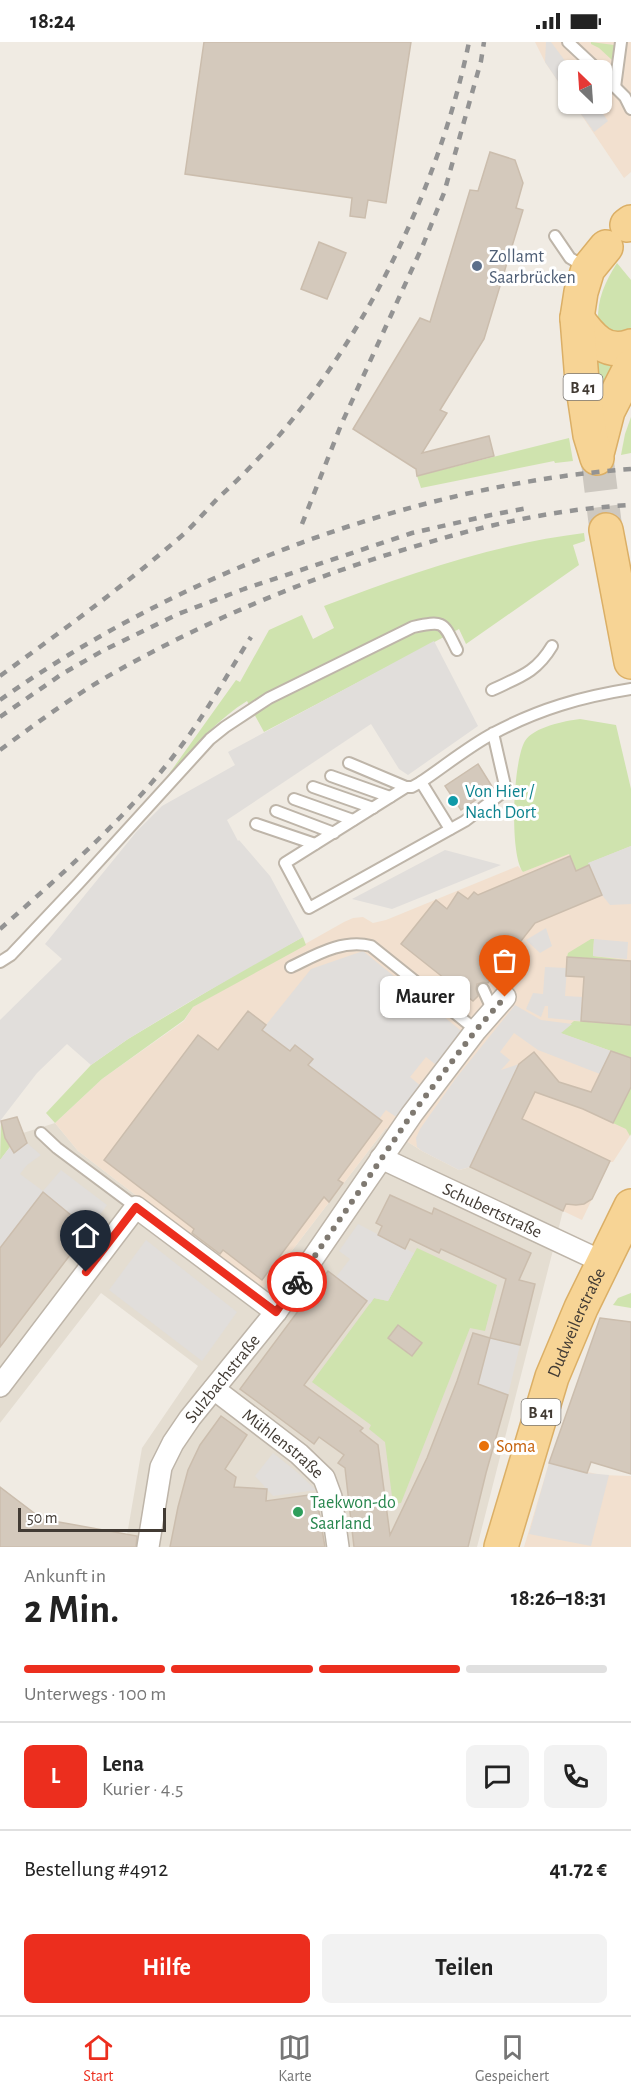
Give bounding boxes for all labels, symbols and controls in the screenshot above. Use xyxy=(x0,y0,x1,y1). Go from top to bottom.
text: 18:24 xyxy=(30,10,75,32)
north arrow xyxy=(558,60,612,114)
map controls xyxy=(558,60,612,114)
place label: Zollamt Saarbrücken xyxy=(489,248,576,287)
marker: Zollamt Saarbrücken xyxy=(470,259,484,273)
road number: B 41 xyxy=(564,374,602,400)
place label: Von Hier / Nach Dort xyxy=(465,783,537,822)
marker: Von Hier / Nach Dort xyxy=(446,794,460,808)
pin xyxy=(479,935,530,997)
icon: bag xyxy=(488,944,521,977)
callout: Maurer xyxy=(379,976,469,1018)
text: Maurer xyxy=(395,987,455,1007)
street label: Schubertstraße xyxy=(439,1180,544,1242)
pin xyxy=(60,1210,111,1272)
icon: home xyxy=(69,1219,102,1252)
courier xyxy=(267,1252,327,1312)
street label: Dudweilerstraße xyxy=(545,1265,609,1380)
icon: bike xyxy=(281,1266,314,1299)
street label: Sulzbachstraße xyxy=(182,1331,264,1427)
road number: B 41 xyxy=(522,1399,560,1425)
street label: Mühlenstraße xyxy=(238,1406,327,1482)
place label: Soma xyxy=(496,1438,536,1456)
marker: Soma xyxy=(477,1439,491,1453)
place label: Taekwon-do Saarland xyxy=(310,1494,396,1533)
scale bar xyxy=(18,1505,166,1532)
marker: Taekwon-do Saarland xyxy=(291,1505,305,1519)
text: 50 m xyxy=(27,1510,58,1526)
text: Ankunft in xyxy=(24,1566,106,1586)
text: 18:26–18:31 xyxy=(511,1587,607,1609)
text: 2 Min. xyxy=(24,1591,119,1630)
text: Unterwegs · 100 m xyxy=(24,1684,166,1704)
button: chat xyxy=(466,1745,529,1808)
button: phone xyxy=(544,1745,607,1808)
text: Lena xyxy=(102,1753,144,1775)
text: L xyxy=(51,1765,60,1787)
text: Kurier · 4.5 xyxy=(102,1779,183,1799)
text: Bestellung #4912 xyxy=(24,1858,168,1880)
text: 41.72 € xyxy=(550,1858,607,1880)
button: Hilfe xyxy=(24,1934,310,2003)
button: Teilen xyxy=(322,1934,607,2003)
tab: Start xyxy=(82,2031,115,2086)
tab: Karte xyxy=(278,2031,312,2086)
tab: Gespeichert xyxy=(475,2031,549,2086)

